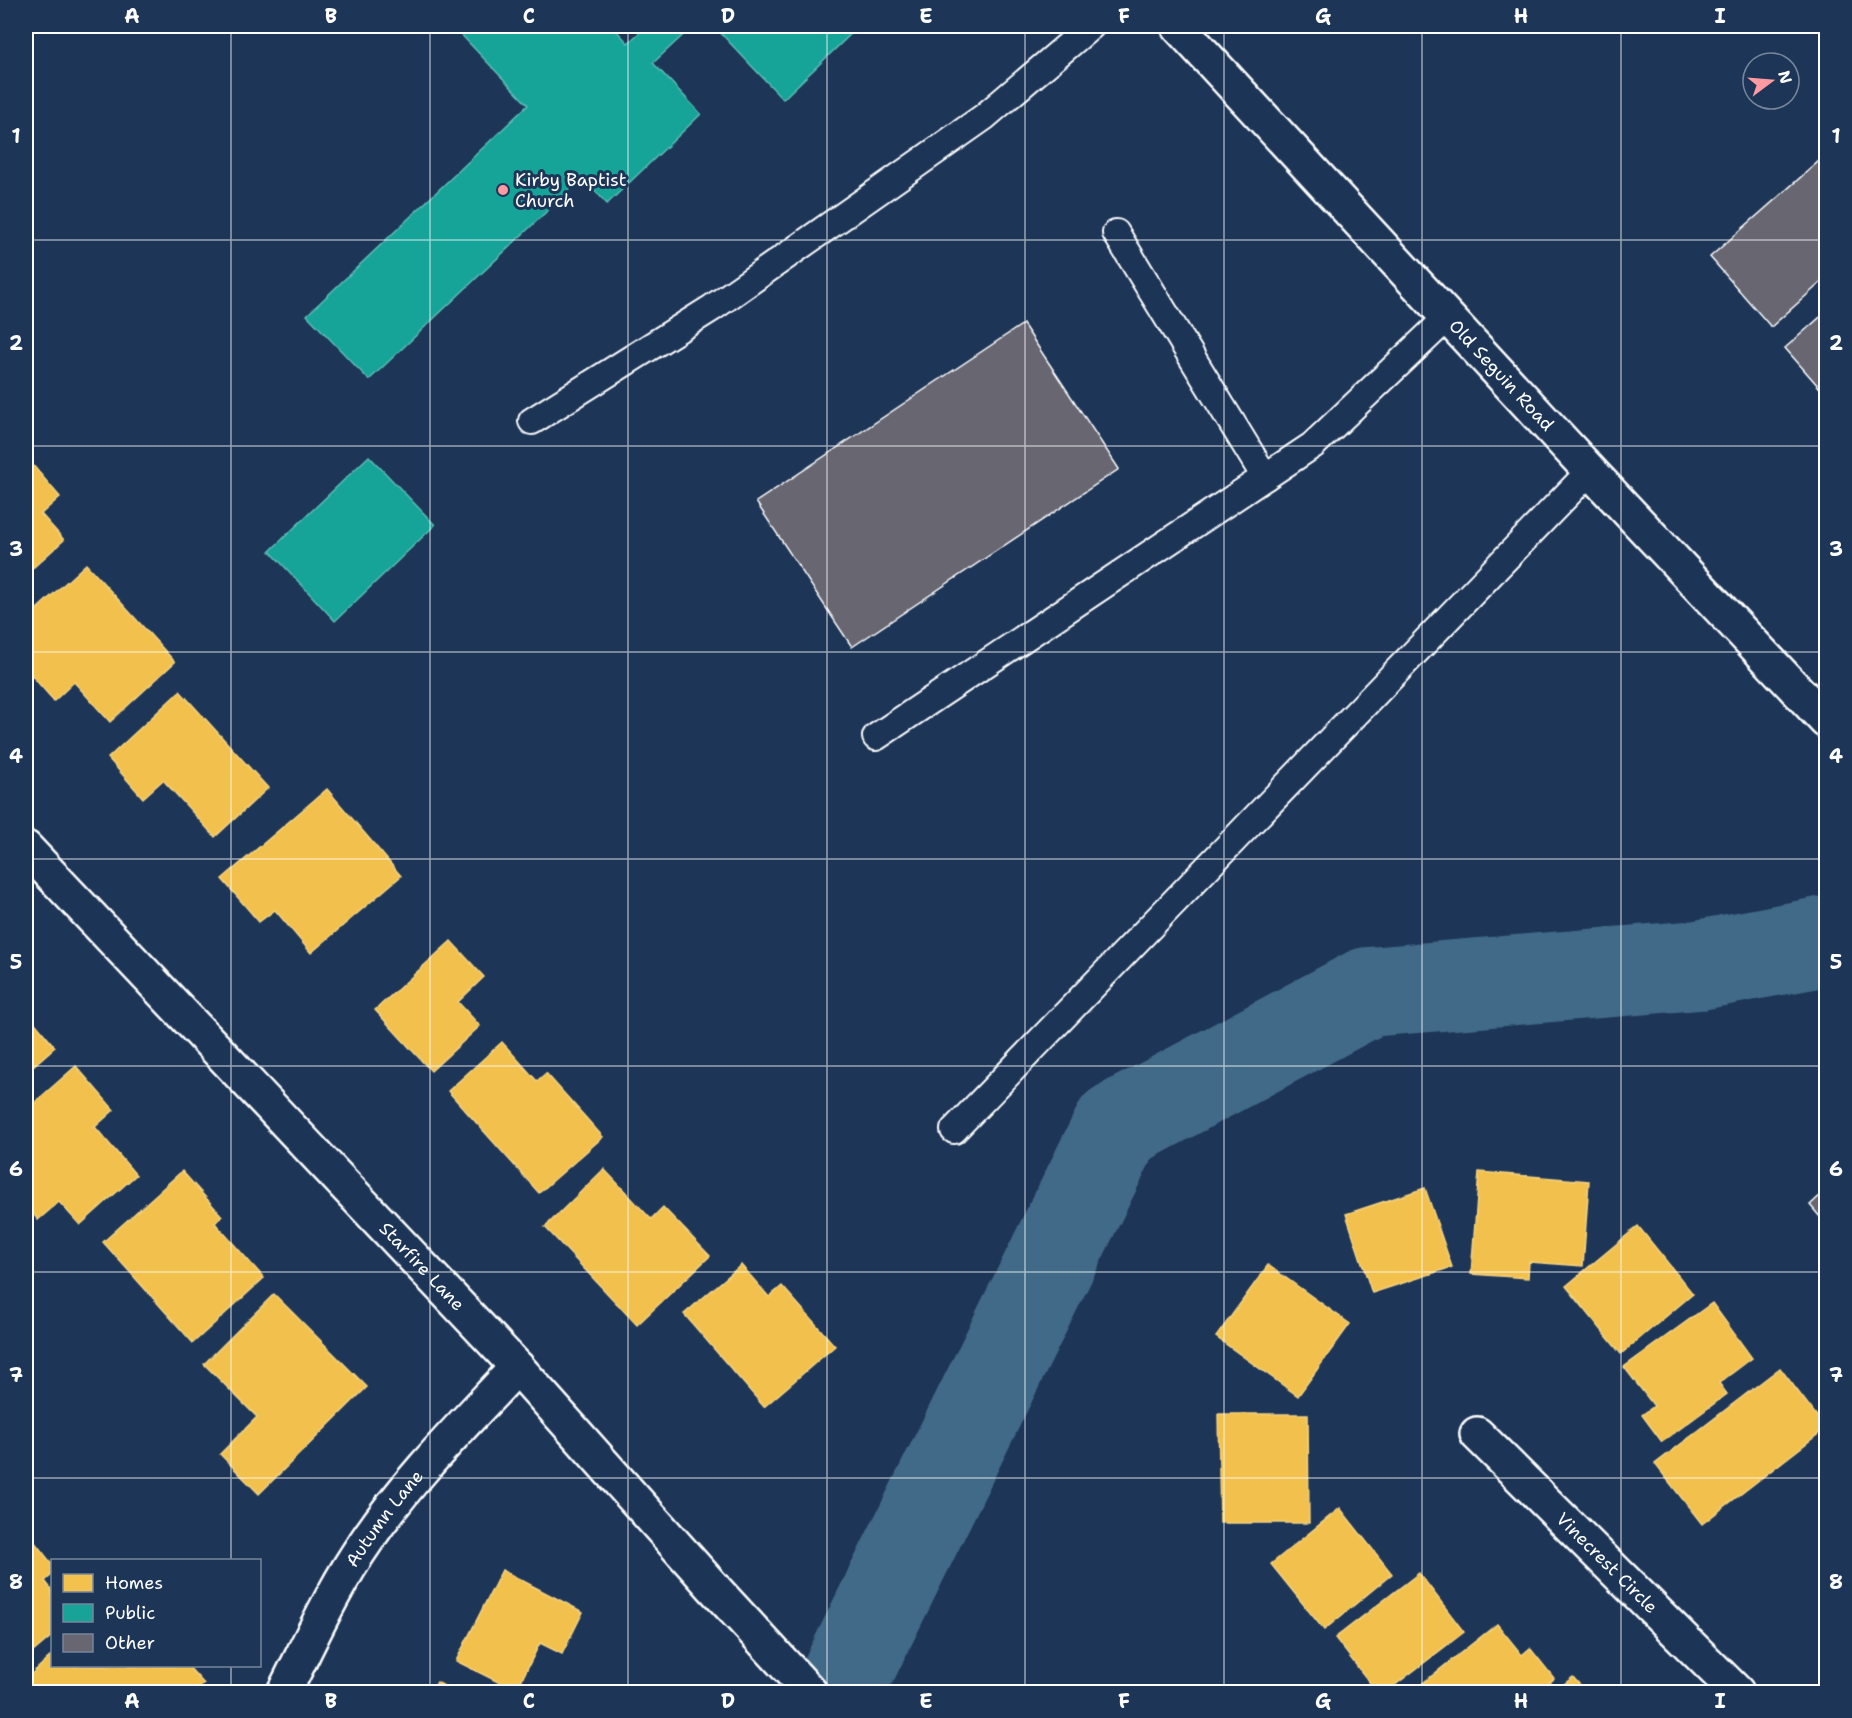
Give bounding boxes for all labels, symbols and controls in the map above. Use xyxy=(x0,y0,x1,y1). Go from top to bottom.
text: A xyxy=(124,3,140,29)
text: B xyxy=(325,3,337,29)
text: C xyxy=(523,3,535,29)
text: D xyxy=(721,3,735,29)
text: E xyxy=(919,3,933,29)
text: F xyxy=(1118,3,1130,29)
text: G xyxy=(1315,3,1331,29)
text: H xyxy=(1514,3,1528,29)
text: I xyxy=(1714,3,1726,29)
north arrow xyxy=(1741,51,1801,111)
text: N xyxy=(1773,68,1797,86)
text: 1 xyxy=(11,123,21,149)
text: 1 xyxy=(1831,123,1841,149)
place label: Kirby Baptist Church xyxy=(515,168,627,213)
marker: Kirby Baptist Church xyxy=(496,183,510,197)
street label: Old Seguin Road xyxy=(1444,314,1559,436)
text: 2 xyxy=(9,330,23,356)
text: 2 xyxy=(1829,330,1843,356)
text: 3 xyxy=(9,536,23,562)
text: 3 xyxy=(1829,536,1843,562)
text: 4 xyxy=(9,743,23,769)
text: 4 xyxy=(1829,743,1843,769)
text: 5 xyxy=(10,949,22,975)
text: 5 xyxy=(1830,949,1842,975)
text: 6 xyxy=(9,1156,23,1182)
text: 6 xyxy=(1829,1156,1843,1182)
street label: Starfire Lane xyxy=(374,1217,470,1316)
text: 7 xyxy=(9,1362,23,1388)
text: 7 xyxy=(1829,1362,1843,1388)
street label: Autumn Lane xyxy=(340,1465,429,1572)
street label: Vinecrest Circle xyxy=(1551,1507,1663,1619)
legend xyxy=(51,1559,261,1667)
text: 8 xyxy=(9,1569,23,1595)
text: 8 xyxy=(1829,1569,1843,1595)
text: Homes xyxy=(105,1571,163,1595)
text: Public xyxy=(105,1601,155,1625)
text: Other xyxy=(105,1631,155,1655)
text: A xyxy=(124,1688,140,1714)
text: B xyxy=(325,1688,337,1714)
text: C xyxy=(523,1688,535,1714)
text: D xyxy=(721,1688,735,1714)
text: E xyxy=(919,1688,933,1714)
text: F xyxy=(1118,1688,1130,1714)
text: G xyxy=(1315,1688,1331,1714)
text: H xyxy=(1514,1688,1528,1714)
text: I xyxy=(1714,1688,1726,1714)

